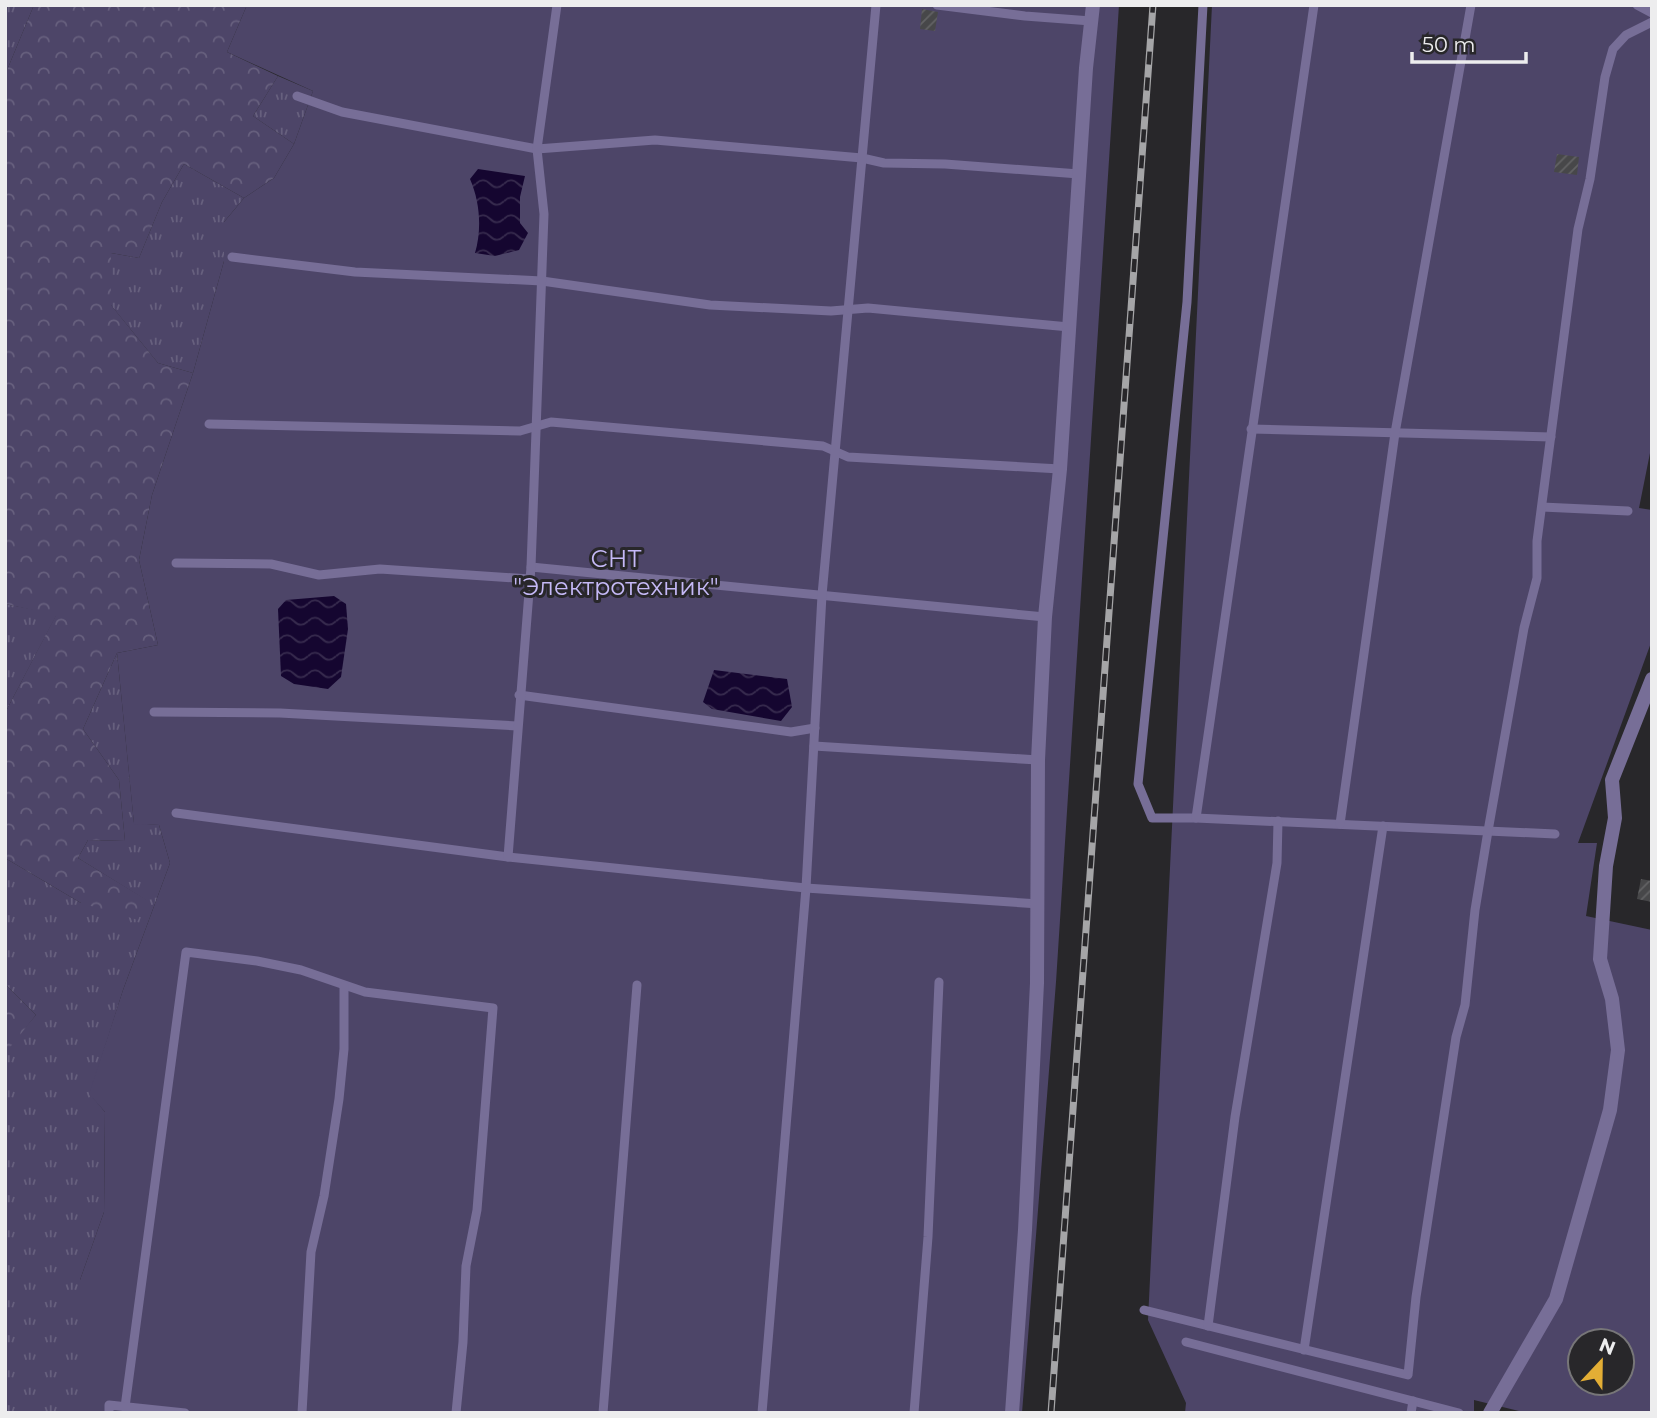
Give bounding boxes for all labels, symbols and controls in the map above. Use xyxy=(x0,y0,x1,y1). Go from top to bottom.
scale bar xyxy=(1412,21,1526,65)
text: 50 m xyxy=(1422,32,1476,57)
park label: СНТ "Электротехник" xyxy=(513,544,719,601)
north arrow xyxy=(1566,1327,1636,1397)
text: N xyxy=(1596,1333,1619,1360)

